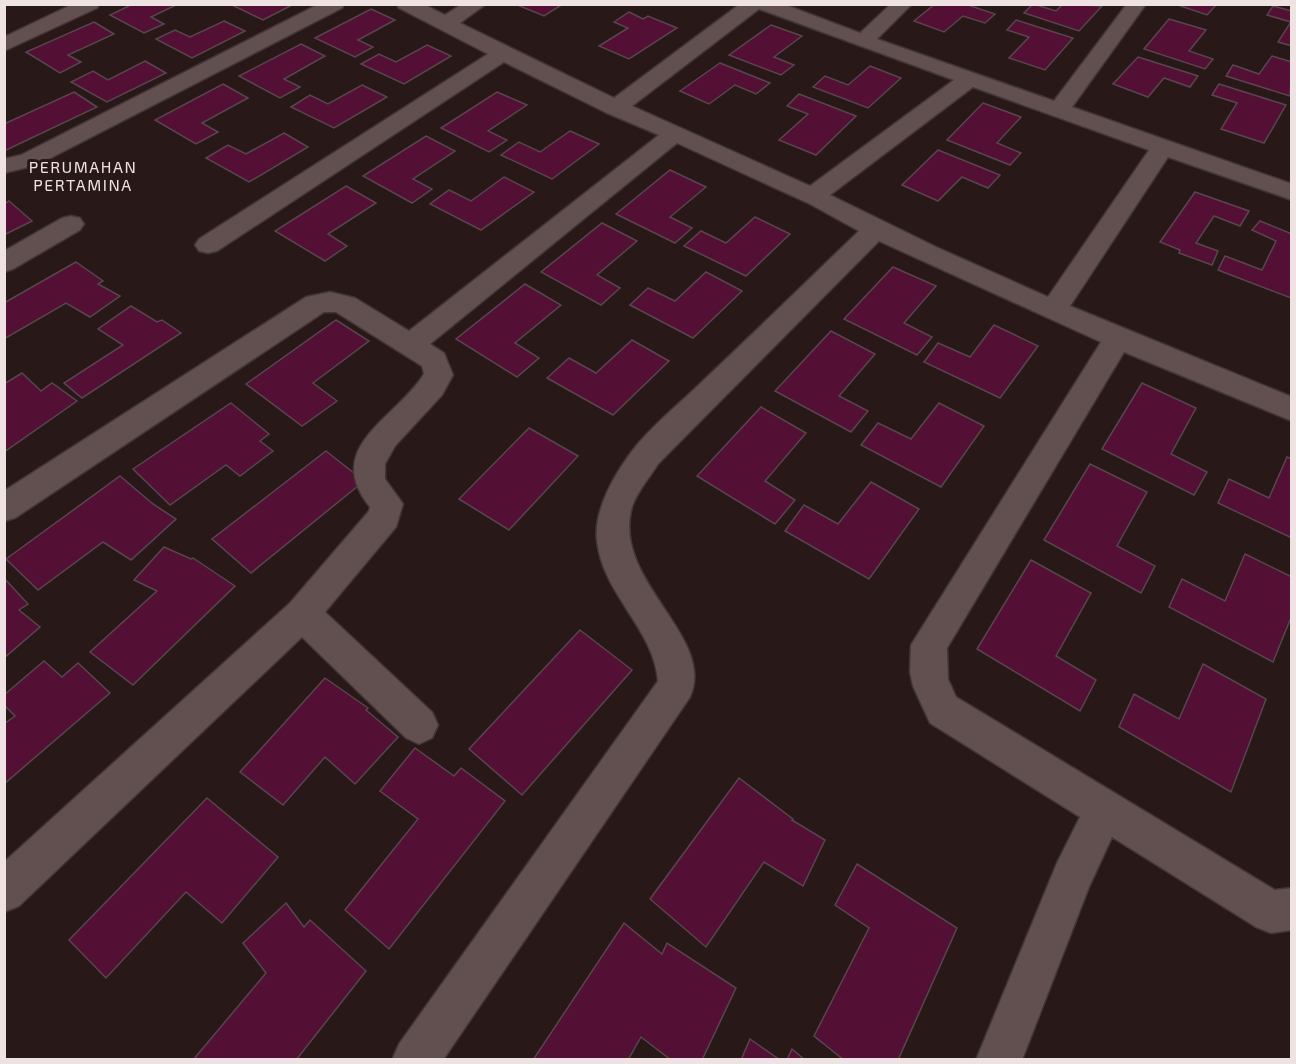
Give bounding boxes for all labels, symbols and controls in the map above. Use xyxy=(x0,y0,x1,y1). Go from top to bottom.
district label: PERUMAHAN PERTAMINA xyxy=(29,157,137,194)

